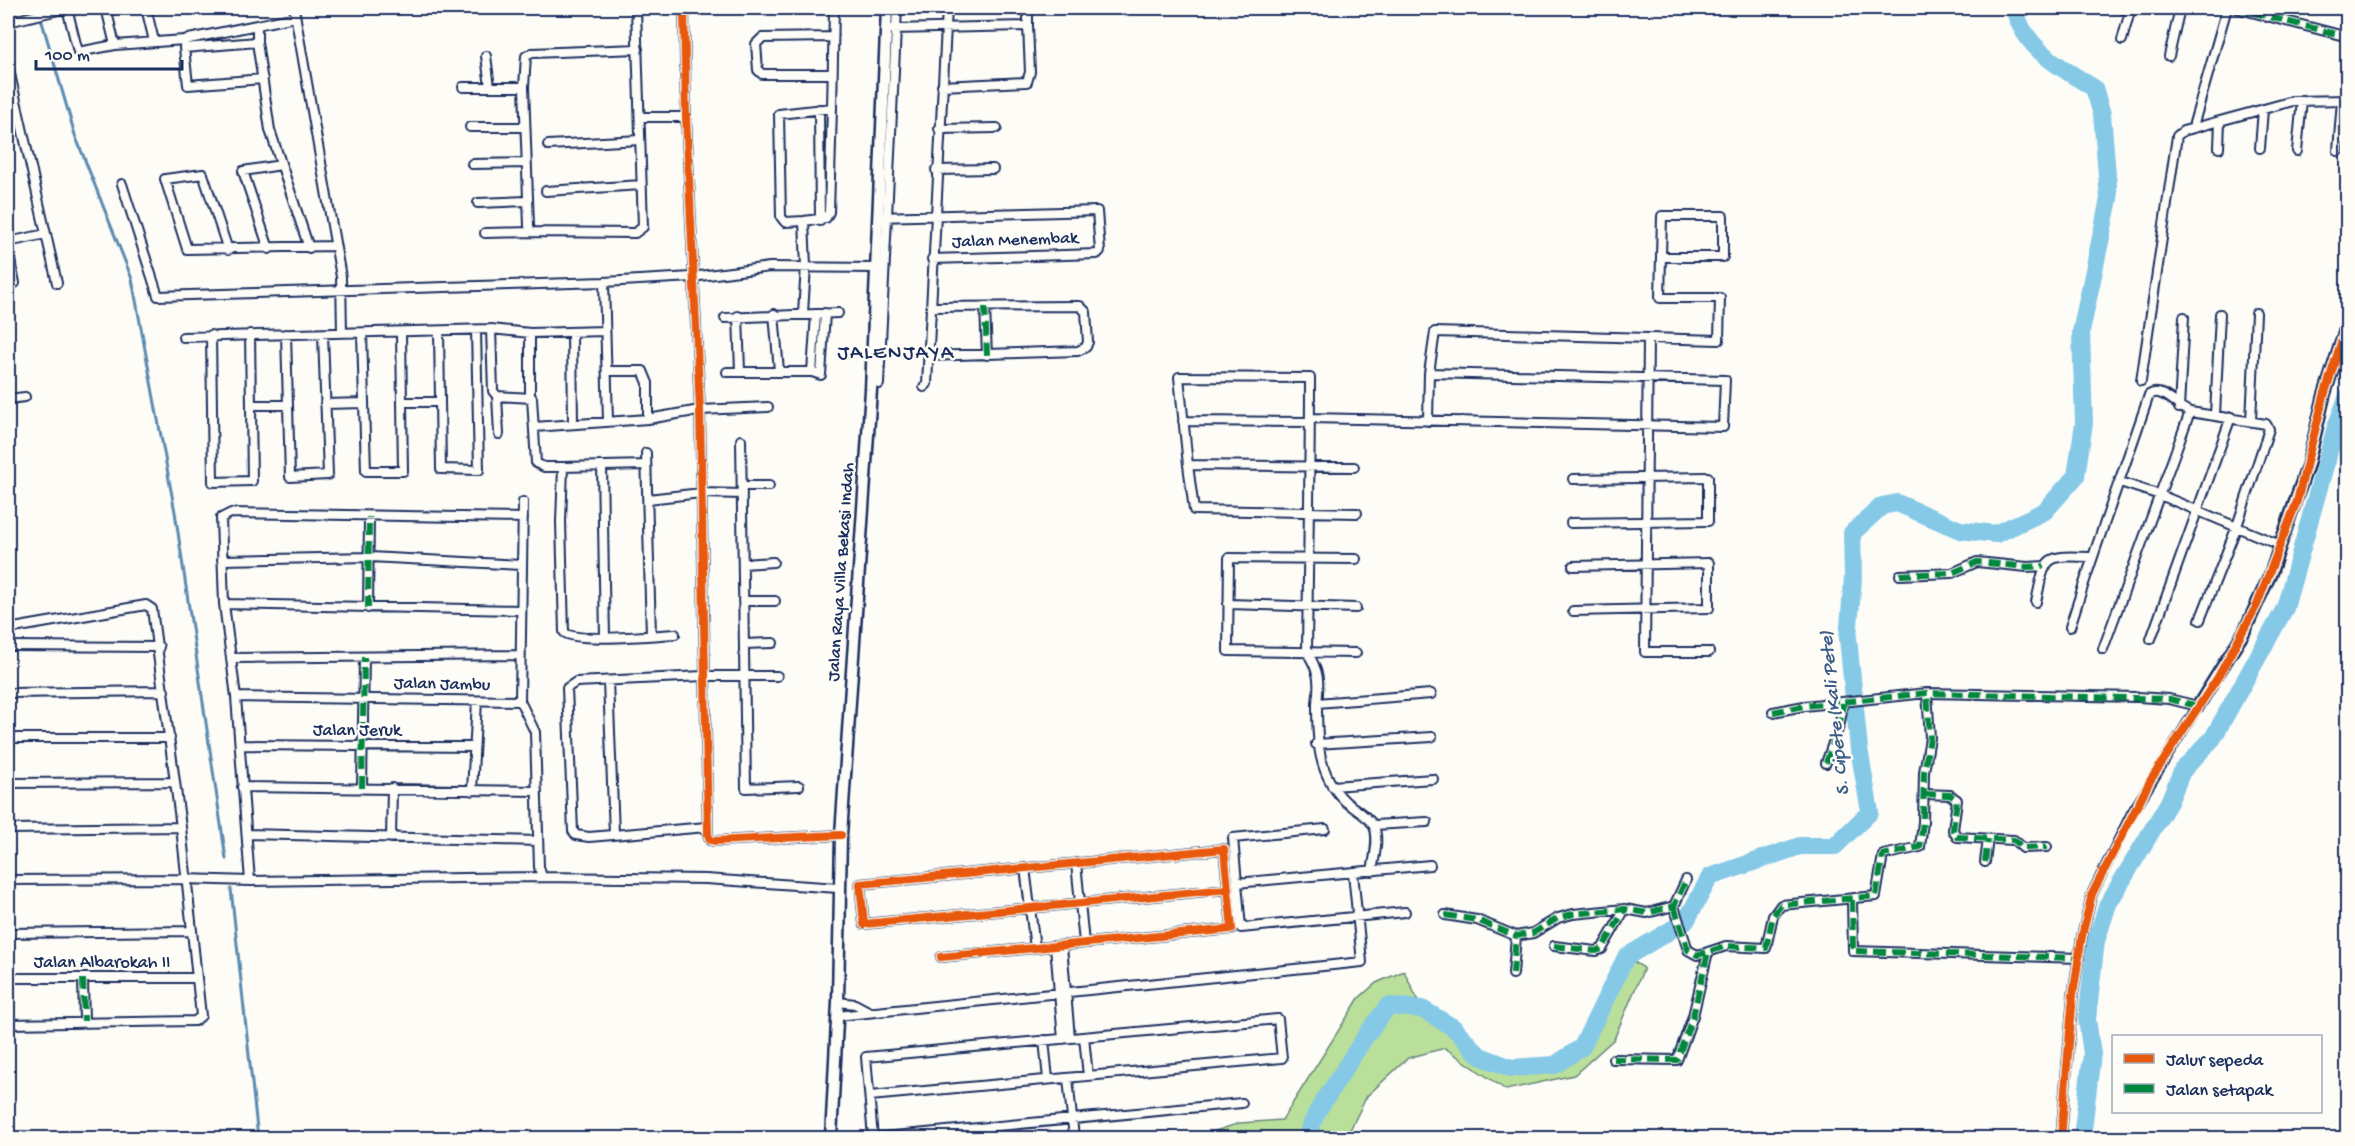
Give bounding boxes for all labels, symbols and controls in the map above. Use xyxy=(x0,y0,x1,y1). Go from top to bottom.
scale bar xyxy=(36,33,182,71)
text: 100 m xyxy=(44,46,90,67)
street label: Jalan Menembak xyxy=(952,228,1080,254)
district label: JALENJAYA xyxy=(837,342,955,367)
street label: Jalan Raya Villa Bekasi Indah xyxy=(824,462,860,682)
water label: S. Cipete (Kali Pete) xyxy=(1816,629,1856,797)
street label: Jalan Jambu xyxy=(394,674,491,696)
street label: Jalan Jeruk xyxy=(313,721,403,742)
street label: Jalan Albarokah II xyxy=(34,953,170,974)
legend xyxy=(2112,1035,2322,1113)
text: Jalur sepeda xyxy=(2166,1051,2264,1072)
text: Jalan setapak xyxy=(2166,1081,2274,1102)

